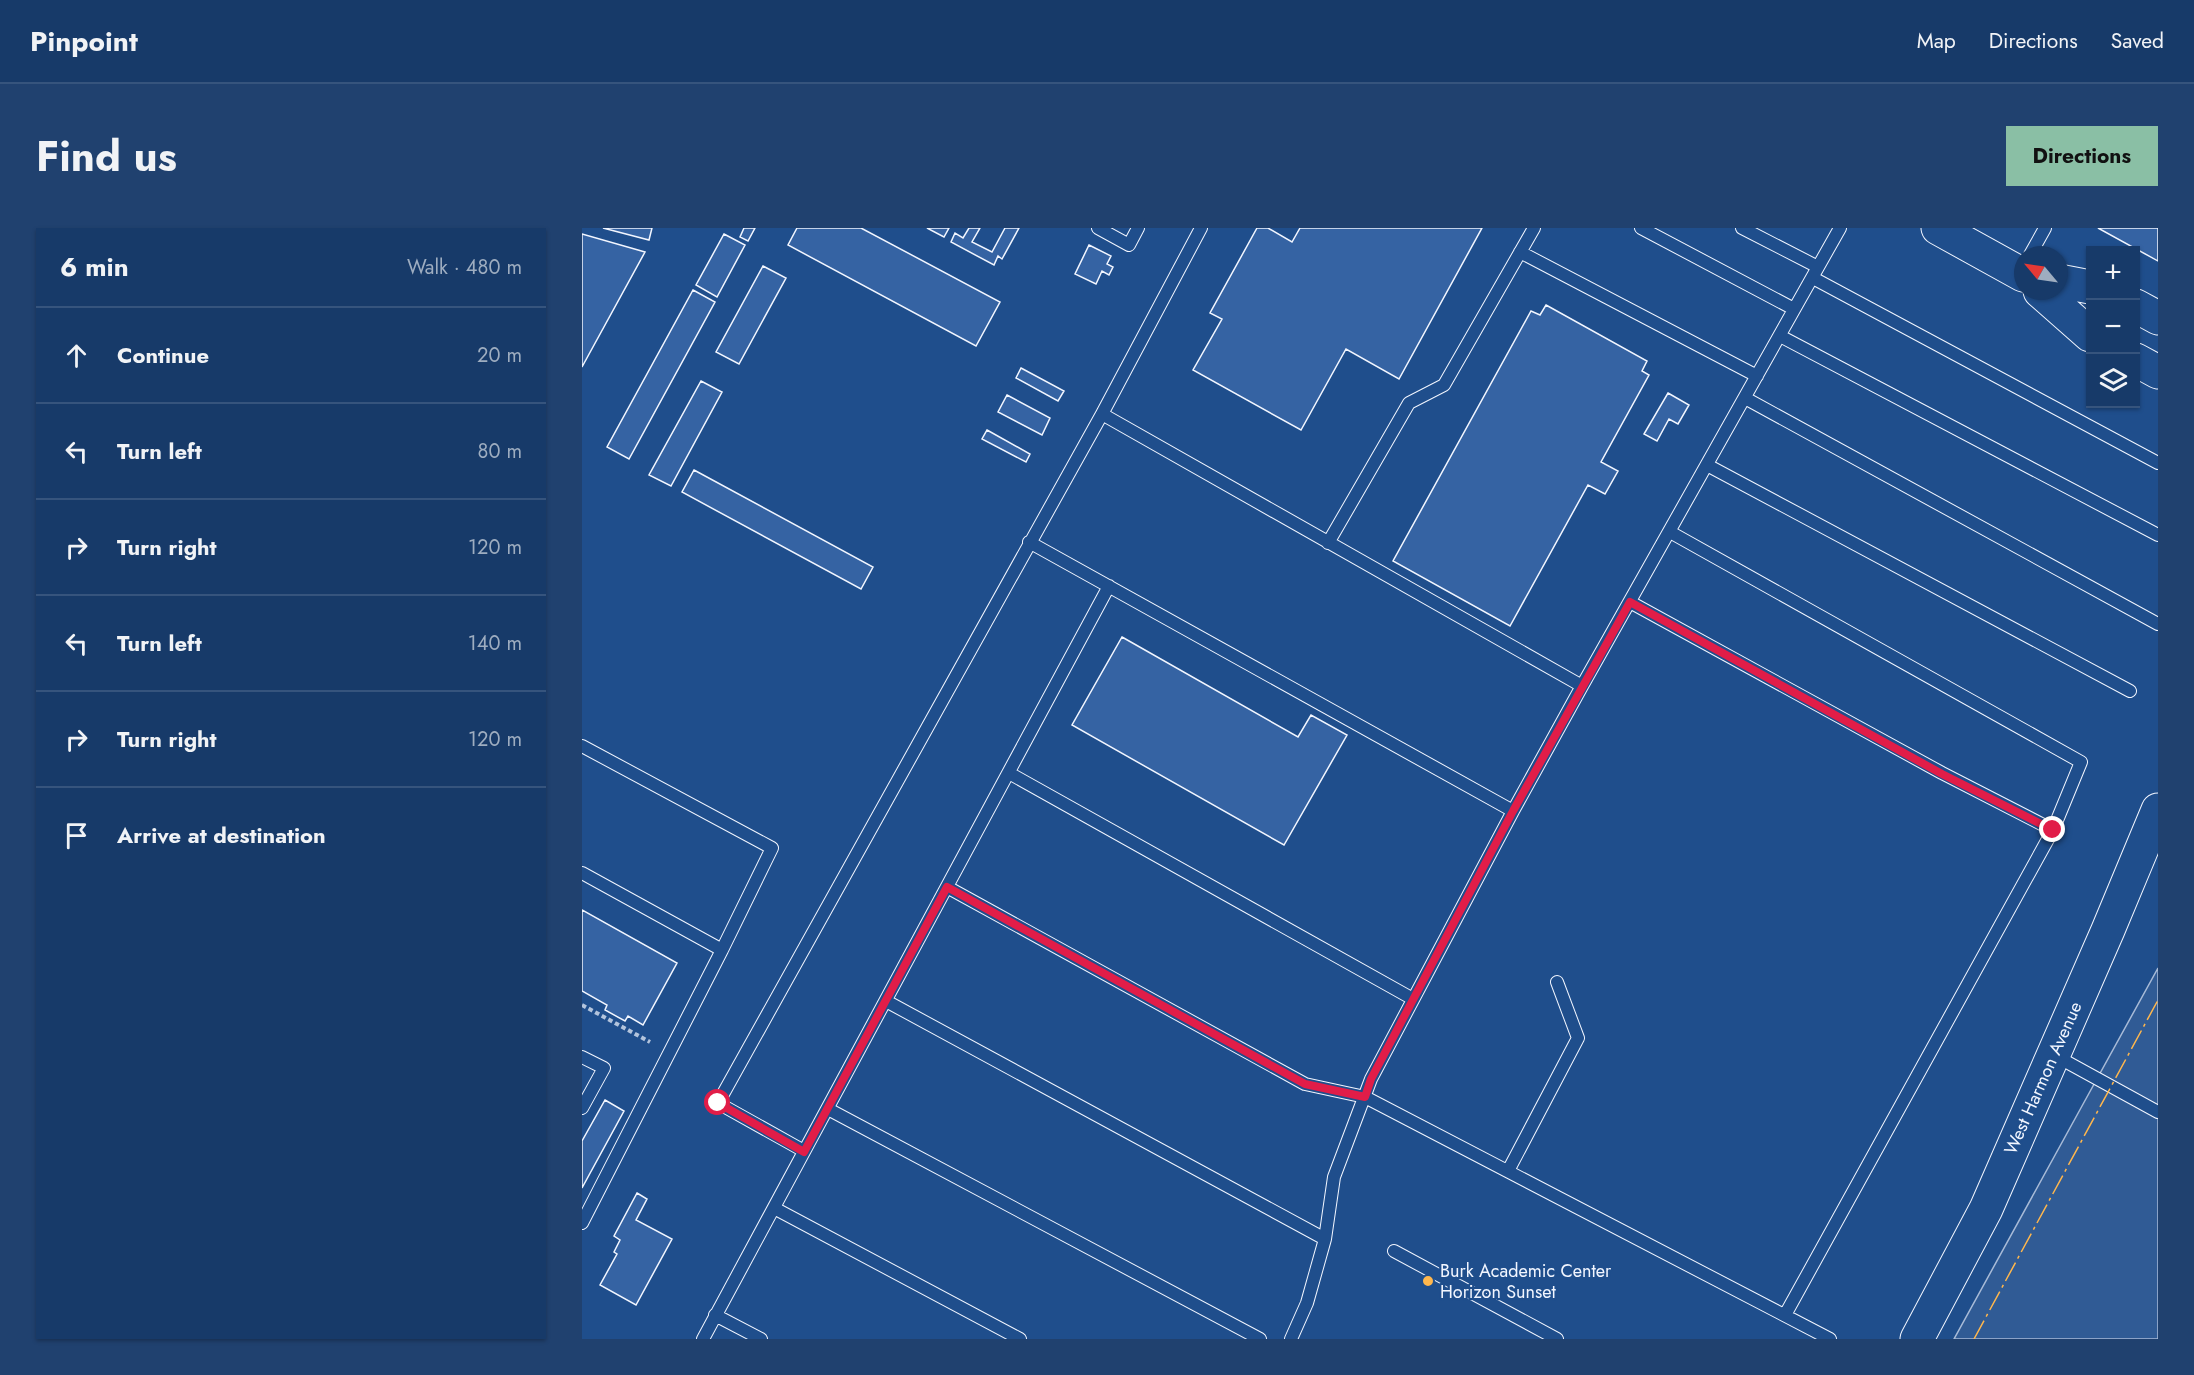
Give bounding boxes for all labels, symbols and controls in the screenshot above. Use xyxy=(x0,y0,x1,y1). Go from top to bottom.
text: Pinpoint xyxy=(30,21,138,62)
text: Map xyxy=(1917,26,1956,56)
text: Directions xyxy=(1989,26,2078,56)
text: Saved xyxy=(2111,26,2164,56)
text: Find us xyxy=(36,126,177,187)
button: Directions xyxy=(2006,126,2158,186)
north arrow xyxy=(2014,246,2068,300)
map controls xyxy=(2086,246,2140,408)
button: + xyxy=(2086,246,2140,300)
text: 6 min xyxy=(60,248,129,286)
text: Walk · 480 m xyxy=(407,253,522,282)
button: − xyxy=(2086,300,2140,354)
icon: ahead xyxy=(60,339,93,372)
text: Continue xyxy=(117,339,209,371)
text: 20 m xyxy=(477,341,522,370)
button: layers xyxy=(2086,354,2140,408)
icon: left xyxy=(60,435,93,468)
text: Turn left xyxy=(117,435,202,467)
text: 80 m xyxy=(477,437,522,466)
icon: right xyxy=(60,531,93,564)
text: Turn right xyxy=(117,531,217,563)
text: 120 m xyxy=(468,533,522,562)
icon: left xyxy=(60,627,93,660)
text: Turn left xyxy=(117,627,202,659)
text: 140 m xyxy=(468,629,522,658)
icon: right xyxy=(60,723,93,756)
text: Turn right xyxy=(117,723,217,755)
text: 120 m xyxy=(468,725,522,754)
route end xyxy=(2039,816,2065,842)
icon: arrive xyxy=(60,819,93,852)
text: Arrive at destination xyxy=(117,819,326,851)
street label: West Harmon Avenue xyxy=(1998,997,2088,1159)
route start xyxy=(704,1089,730,1115)
place label: Burk Academic Center Horizon Sunset xyxy=(1440,1258,1612,1305)
marker: Burk Academic Center Horizon Sunset xyxy=(1421,1274,1435,1288)

